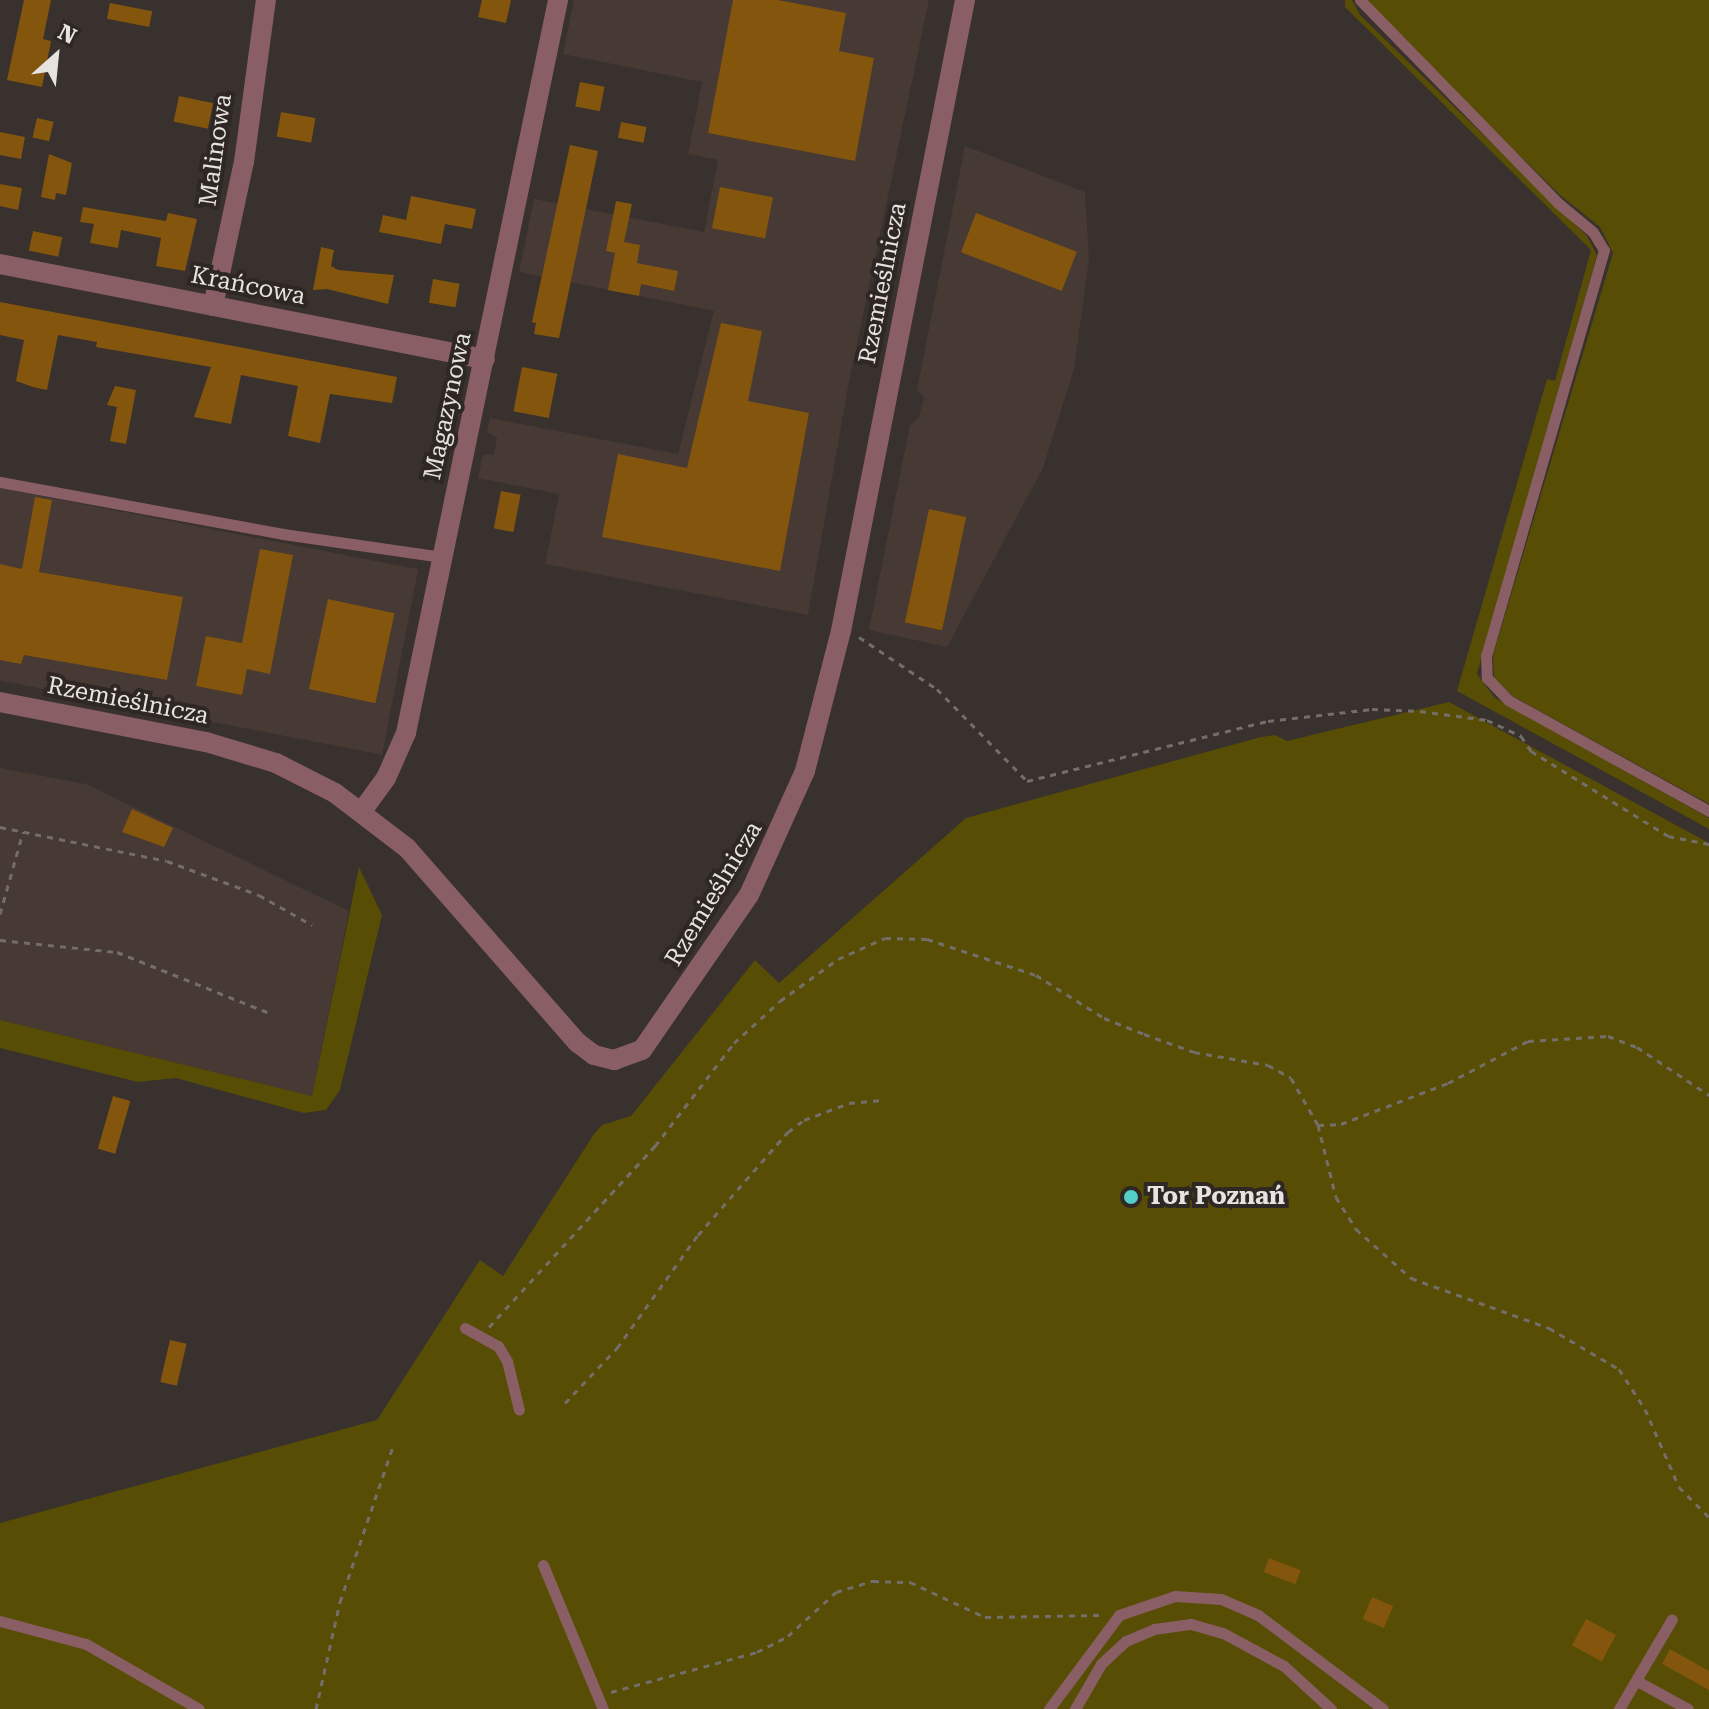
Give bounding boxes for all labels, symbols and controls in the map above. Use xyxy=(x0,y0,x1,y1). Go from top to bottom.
north arrow xyxy=(16,16,96,96)
text: N xyxy=(54,19,80,49)
street label: Malinowa xyxy=(194,92,238,208)
street label: Rzemieślnicza xyxy=(853,200,913,366)
street label: Krańcowa xyxy=(188,261,308,311)
street label: Magazynowa xyxy=(418,330,478,482)
street label: Rzemieślnicza xyxy=(45,671,211,731)
street label: Rzemieślnicza xyxy=(660,817,768,971)
place label: Tor Poznań xyxy=(1147,1183,1285,1211)
marker: Tor Poznań xyxy=(1122,1188,1140,1206)

